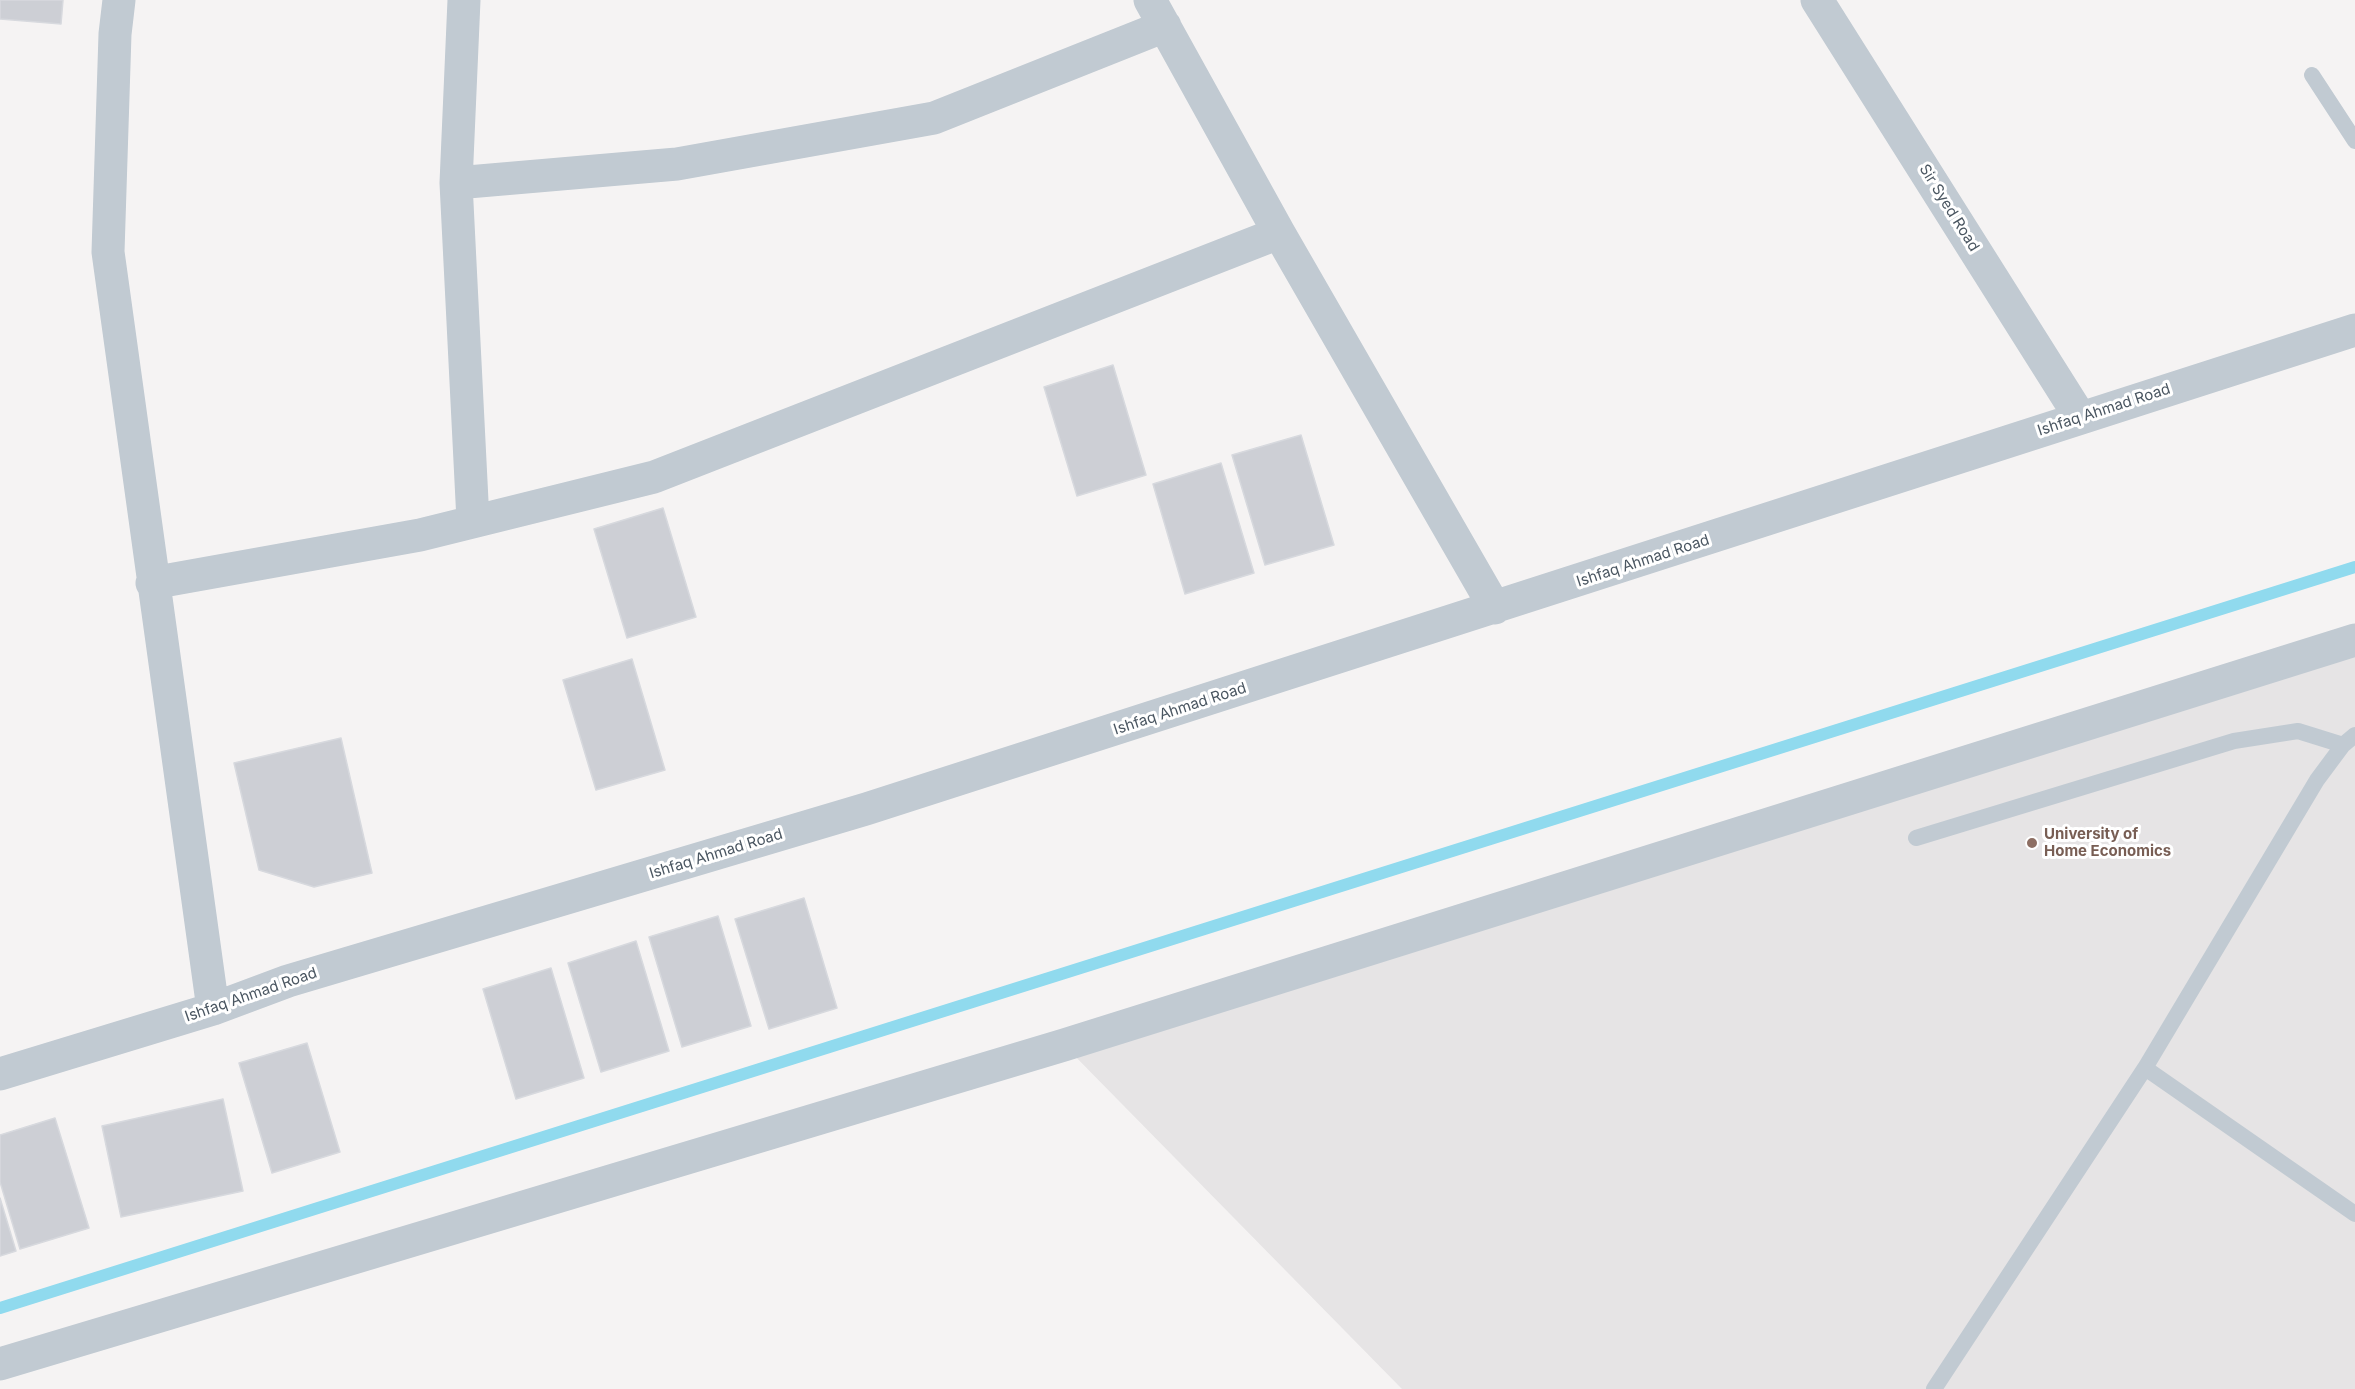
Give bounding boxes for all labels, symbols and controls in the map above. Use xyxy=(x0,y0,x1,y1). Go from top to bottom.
street label: Sir Syed Road xyxy=(1915,161,1983,255)
street label: Ishfaq Ahmad Road xyxy=(2035,380,2173,440)
street label: Ishfaq Ahmad Road xyxy=(1574,531,1712,591)
street label: Ishfaq Ahmad Road xyxy=(1111,679,1249,739)
street label: Ishfaq Ahmad Road xyxy=(647,825,785,883)
place label: University of Home Economics xyxy=(2044,825,2171,860)
marker: University of Home Economics xyxy=(2025,836,2039,850)
street label: Ishfaq Ahmad Road xyxy=(183,964,319,1026)

